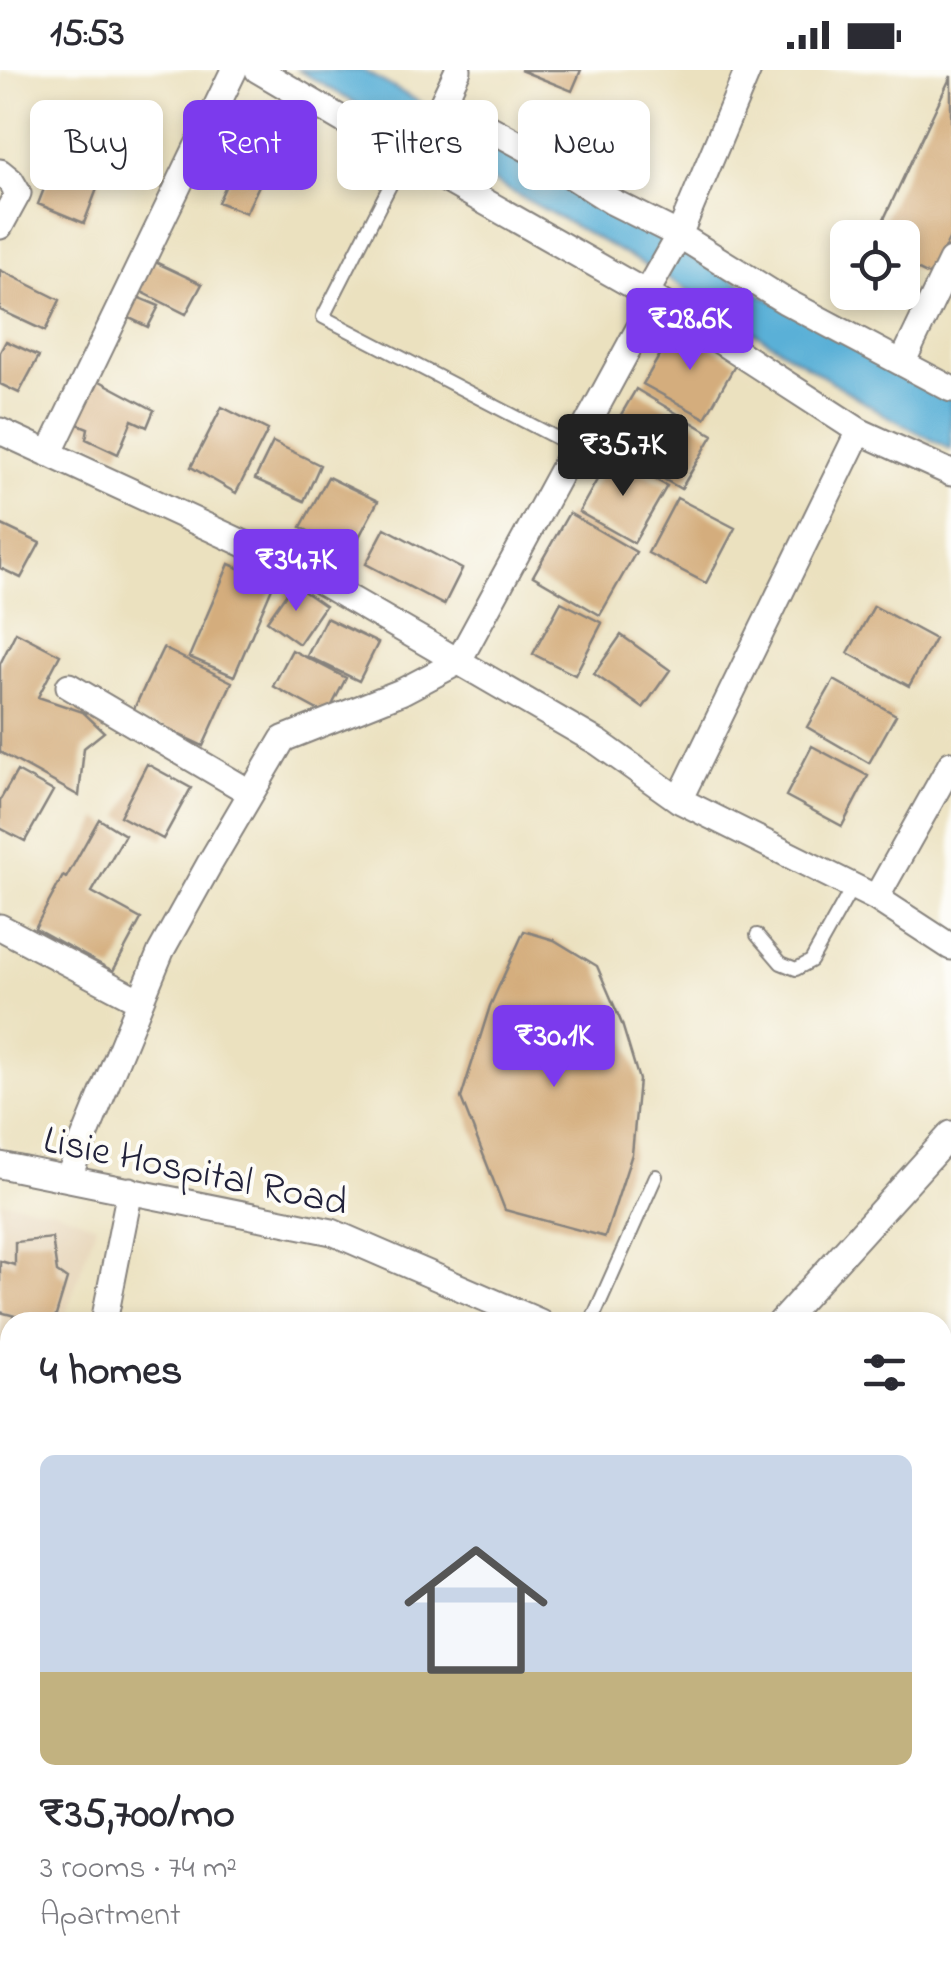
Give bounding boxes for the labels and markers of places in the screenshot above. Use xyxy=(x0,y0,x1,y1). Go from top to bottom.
pin: ₹28.6K xyxy=(609,288,771,373)
pin: ₹35.7K xyxy=(542,414,704,499)
pin: ₹34.7K xyxy=(215,529,377,614)
pin: ₹30.1K xyxy=(473,1005,635,1090)

